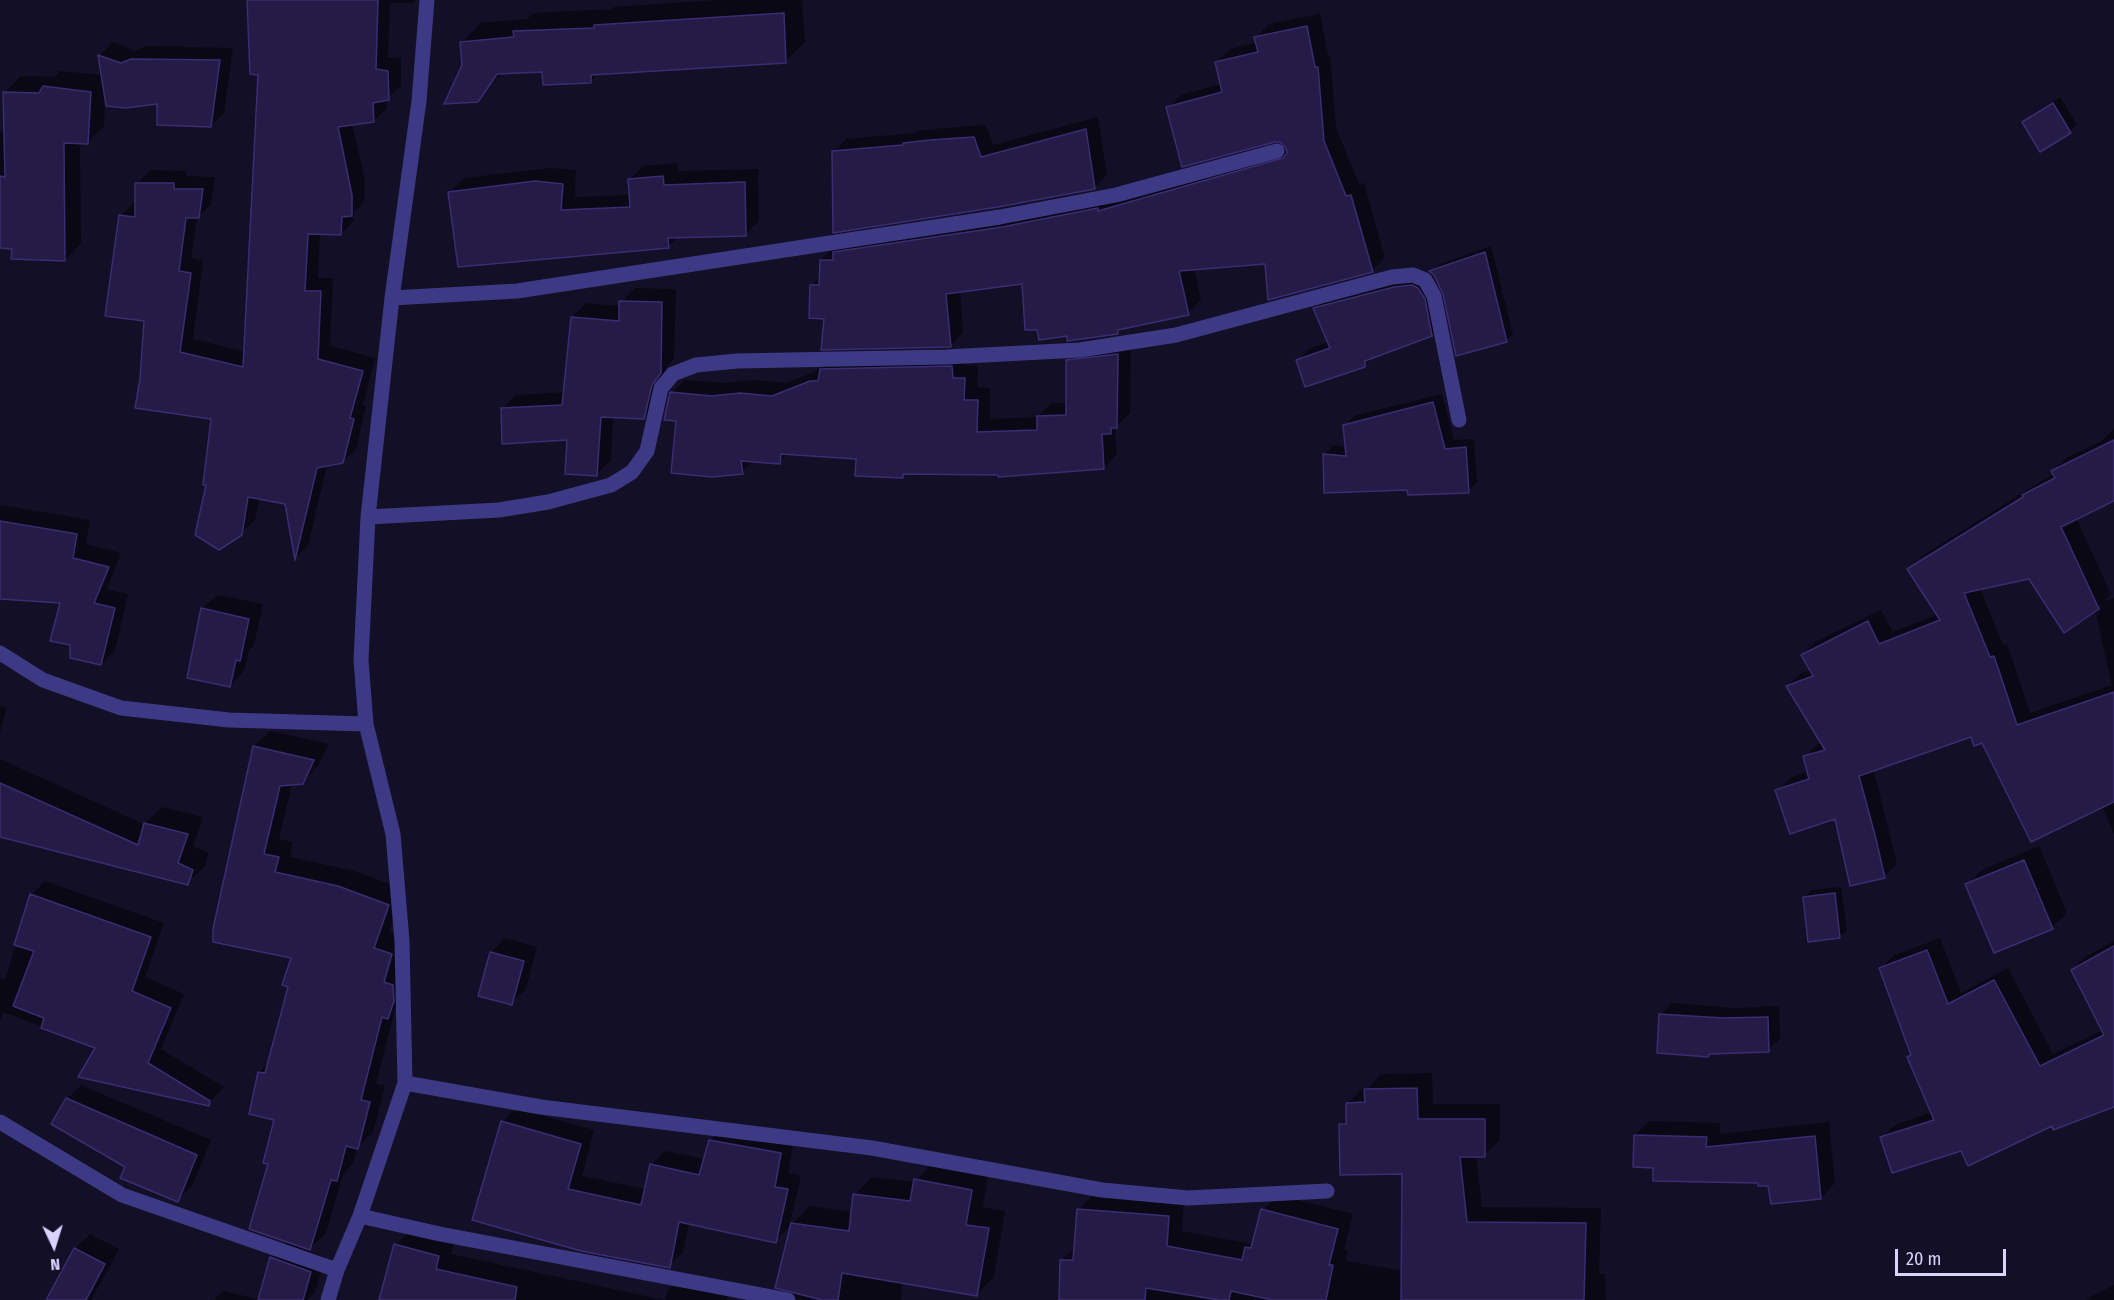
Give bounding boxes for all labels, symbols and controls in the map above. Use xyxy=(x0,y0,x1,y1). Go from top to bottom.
north arrow xyxy=(24,1216,84,1276)
scale bar xyxy=(1898,1237,2009,1275)
text: 20 m xyxy=(1906,1248,1941,1270)
text: N xyxy=(50,1255,61,1274)

